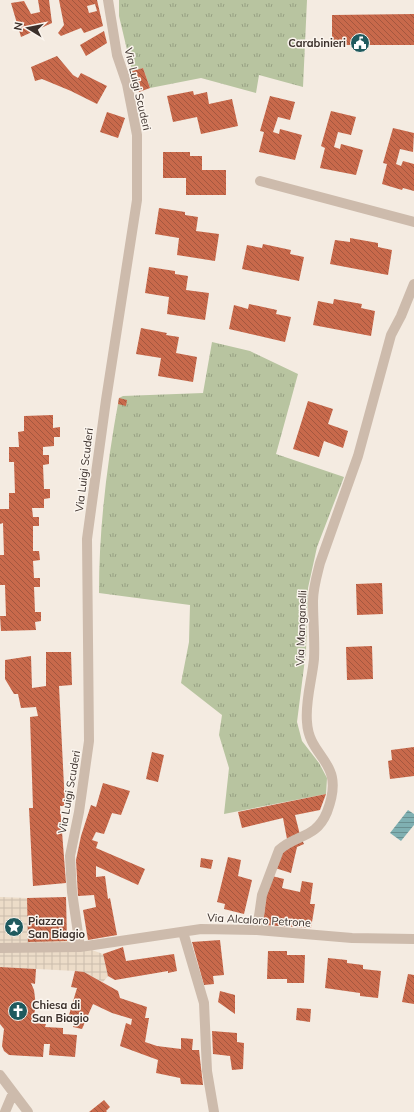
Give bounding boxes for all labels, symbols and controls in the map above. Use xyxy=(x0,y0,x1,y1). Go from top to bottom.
north arrow xyxy=(8,8,48,48)
text: N xyxy=(11,21,26,32)
public building icon: Carabinieri xyxy=(349,32,371,54)
place label: Carabinieri xyxy=(288,36,346,50)
street label: Via Luigi Scuderi xyxy=(122,46,154,132)
street label: Via Luigi Scuderi xyxy=(72,427,96,513)
street label: Via Manganelli xyxy=(293,590,309,666)
street label: Via Luigi Scuderi xyxy=(55,749,83,835)
street label: Via Alcaloro Petrone xyxy=(207,910,311,930)
place label: Piazza San Biagio xyxy=(28,914,86,941)
place icon: Piazza San Biagio xyxy=(3,916,25,938)
place label: Chiesa di San Biagio xyxy=(32,998,90,1025)
church icon: Chiesa di San Biagio xyxy=(7,1000,29,1022)

